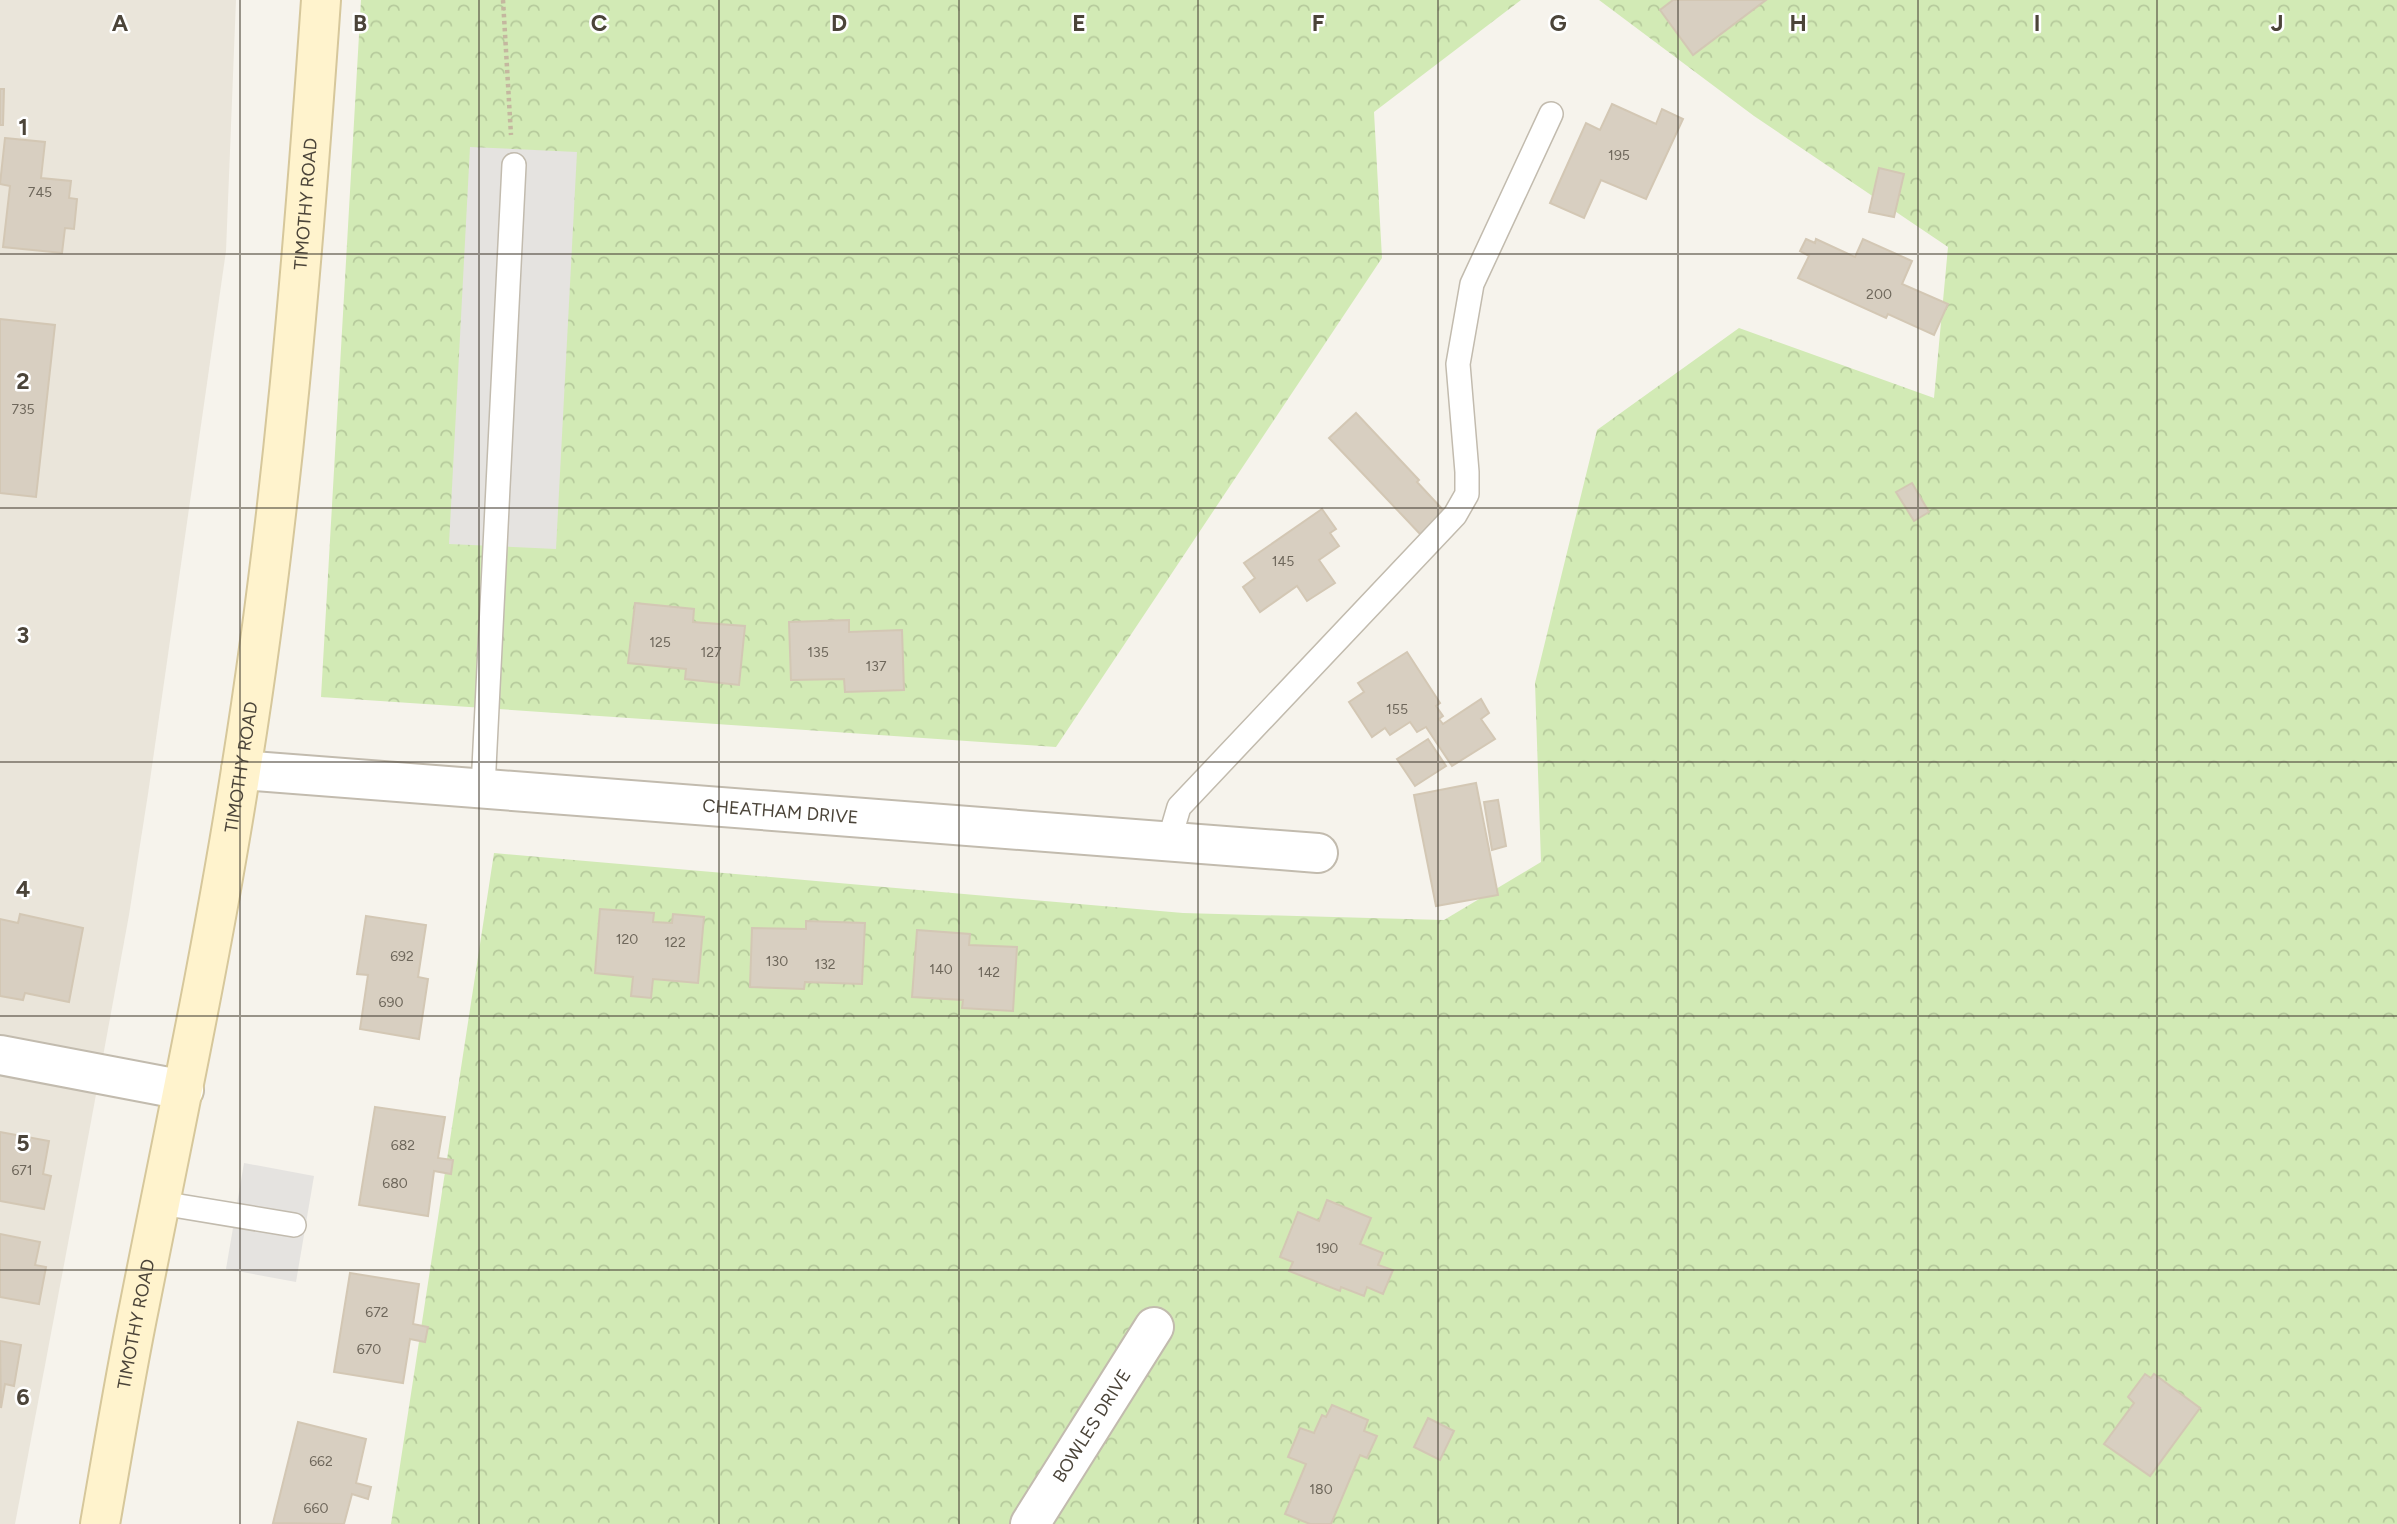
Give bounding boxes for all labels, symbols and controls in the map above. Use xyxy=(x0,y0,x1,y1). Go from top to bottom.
text: A xyxy=(112,9,129,37)
text: B xyxy=(353,9,367,37)
text: C xyxy=(591,9,608,37)
text: D xyxy=(831,9,847,37)
text: E xyxy=(1072,9,1086,37)
text: F xyxy=(1312,9,1325,37)
text: G xyxy=(1549,9,1567,37)
text: H xyxy=(1789,9,1807,37)
text: I xyxy=(2034,9,2040,37)
text: J xyxy=(2271,9,2283,37)
text: 1 xyxy=(18,113,28,141)
street label: TIMOTHY ROAD xyxy=(289,137,322,271)
house number: 195 xyxy=(1608,147,1630,164)
house number: 745 xyxy=(28,184,52,201)
house number: 200 xyxy=(1866,286,1892,303)
text: 2 xyxy=(16,367,30,395)
house number: 735 xyxy=(11,401,35,418)
house number: 145 xyxy=(1272,553,1294,570)
text: 3 xyxy=(17,621,29,649)
house number: 125 xyxy=(649,634,671,651)
house number: 127 xyxy=(700,644,722,661)
house number: 135 xyxy=(807,644,829,661)
house number: 137 xyxy=(866,658,887,675)
street label: TIMOTHY ROAD xyxy=(220,700,262,834)
house number: 155 xyxy=(1386,701,1408,718)
street label: CHEATHAM DRIVE xyxy=(702,795,859,829)
text: 4 xyxy=(16,875,30,903)
house number: 120 xyxy=(616,931,638,948)
house number: 122 xyxy=(664,934,686,951)
house number: 692 xyxy=(390,948,414,965)
house number: 130 xyxy=(766,953,788,970)
house number: 132 xyxy=(814,956,836,973)
house number: 140 xyxy=(929,961,953,978)
house number: 142 xyxy=(978,964,1000,981)
house number: 690 xyxy=(379,994,403,1011)
text: 5 xyxy=(16,1129,30,1157)
house number: 682 xyxy=(391,1137,415,1154)
house number: 671 xyxy=(11,1162,33,1179)
house number: 680 xyxy=(382,1175,408,1192)
house number: 190 xyxy=(1316,1240,1338,1257)
street label: TIMOTHY ROAD xyxy=(113,1257,159,1391)
house number: 672 xyxy=(365,1304,389,1321)
house number: 670 xyxy=(357,1341,381,1358)
street label: BOWLES DRIVE xyxy=(1048,1365,1136,1486)
text: 6 xyxy=(16,1383,30,1411)
house number: 662 xyxy=(309,1453,333,1470)
house number: 180 xyxy=(1309,1481,1333,1498)
house number: 660 xyxy=(304,1500,328,1517)

